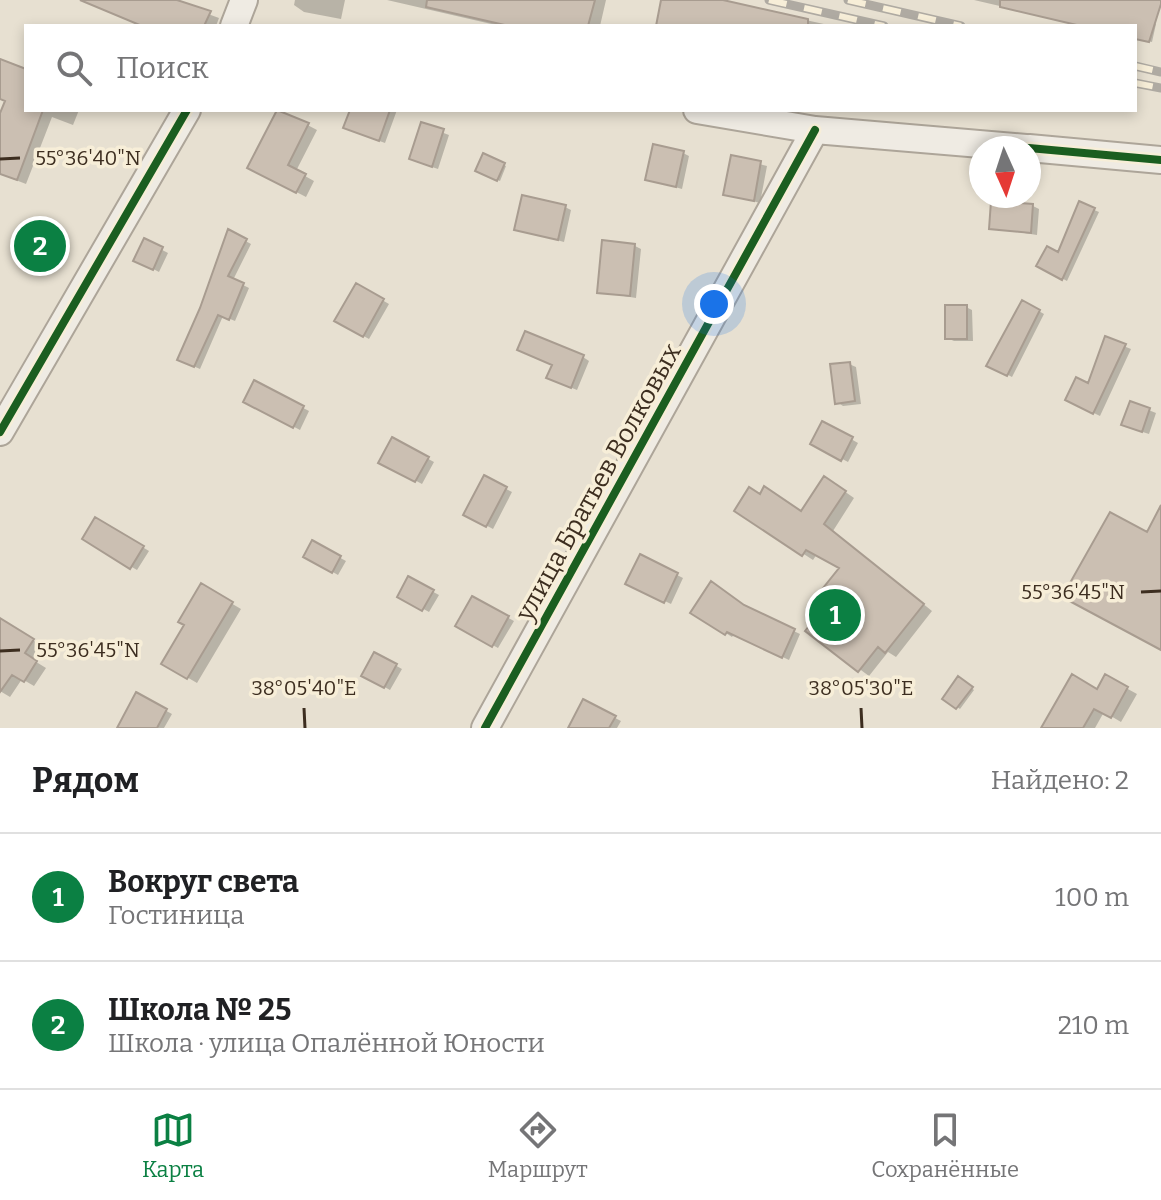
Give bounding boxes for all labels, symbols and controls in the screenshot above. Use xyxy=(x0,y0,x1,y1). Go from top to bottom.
search box xyxy=(24,24,1137,112)
icon: search xyxy=(52,46,96,90)
text: Поиск xyxy=(116,50,209,86)
north arrow xyxy=(969,136,1041,208)
text: 55°36'40"N xyxy=(35,146,141,170)
pin: 2 xyxy=(14,216,66,276)
your location xyxy=(694,284,734,324)
street label: улица Братьев Волковых xyxy=(509,338,688,627)
text: 55°36'45"N xyxy=(1021,580,1125,604)
pin: 1 xyxy=(809,585,861,645)
text: 55°36'45"N xyxy=(36,638,140,662)
text: 38°05'40"E xyxy=(251,676,357,700)
text: 38°05'30"E xyxy=(809,676,913,700)
text: Рядом xyxy=(32,760,139,801)
text: Найдено: 2 xyxy=(991,765,1129,796)
text: Вокруг света xyxy=(108,864,299,900)
text: 1 xyxy=(52,882,64,913)
text: 100 m xyxy=(1055,882,1129,913)
text: Гостиница xyxy=(108,900,244,931)
text: Школа № 25 xyxy=(108,992,291,1028)
text: 2 xyxy=(51,1010,65,1041)
text: 210 m xyxy=(1058,1010,1129,1041)
text: Школа · улица Опалённой Юности xyxy=(108,1028,545,1059)
tab: Карта xyxy=(142,1108,204,1183)
tab: Маршрут xyxy=(488,1108,587,1183)
tab: Сохранённые xyxy=(871,1108,1019,1183)

